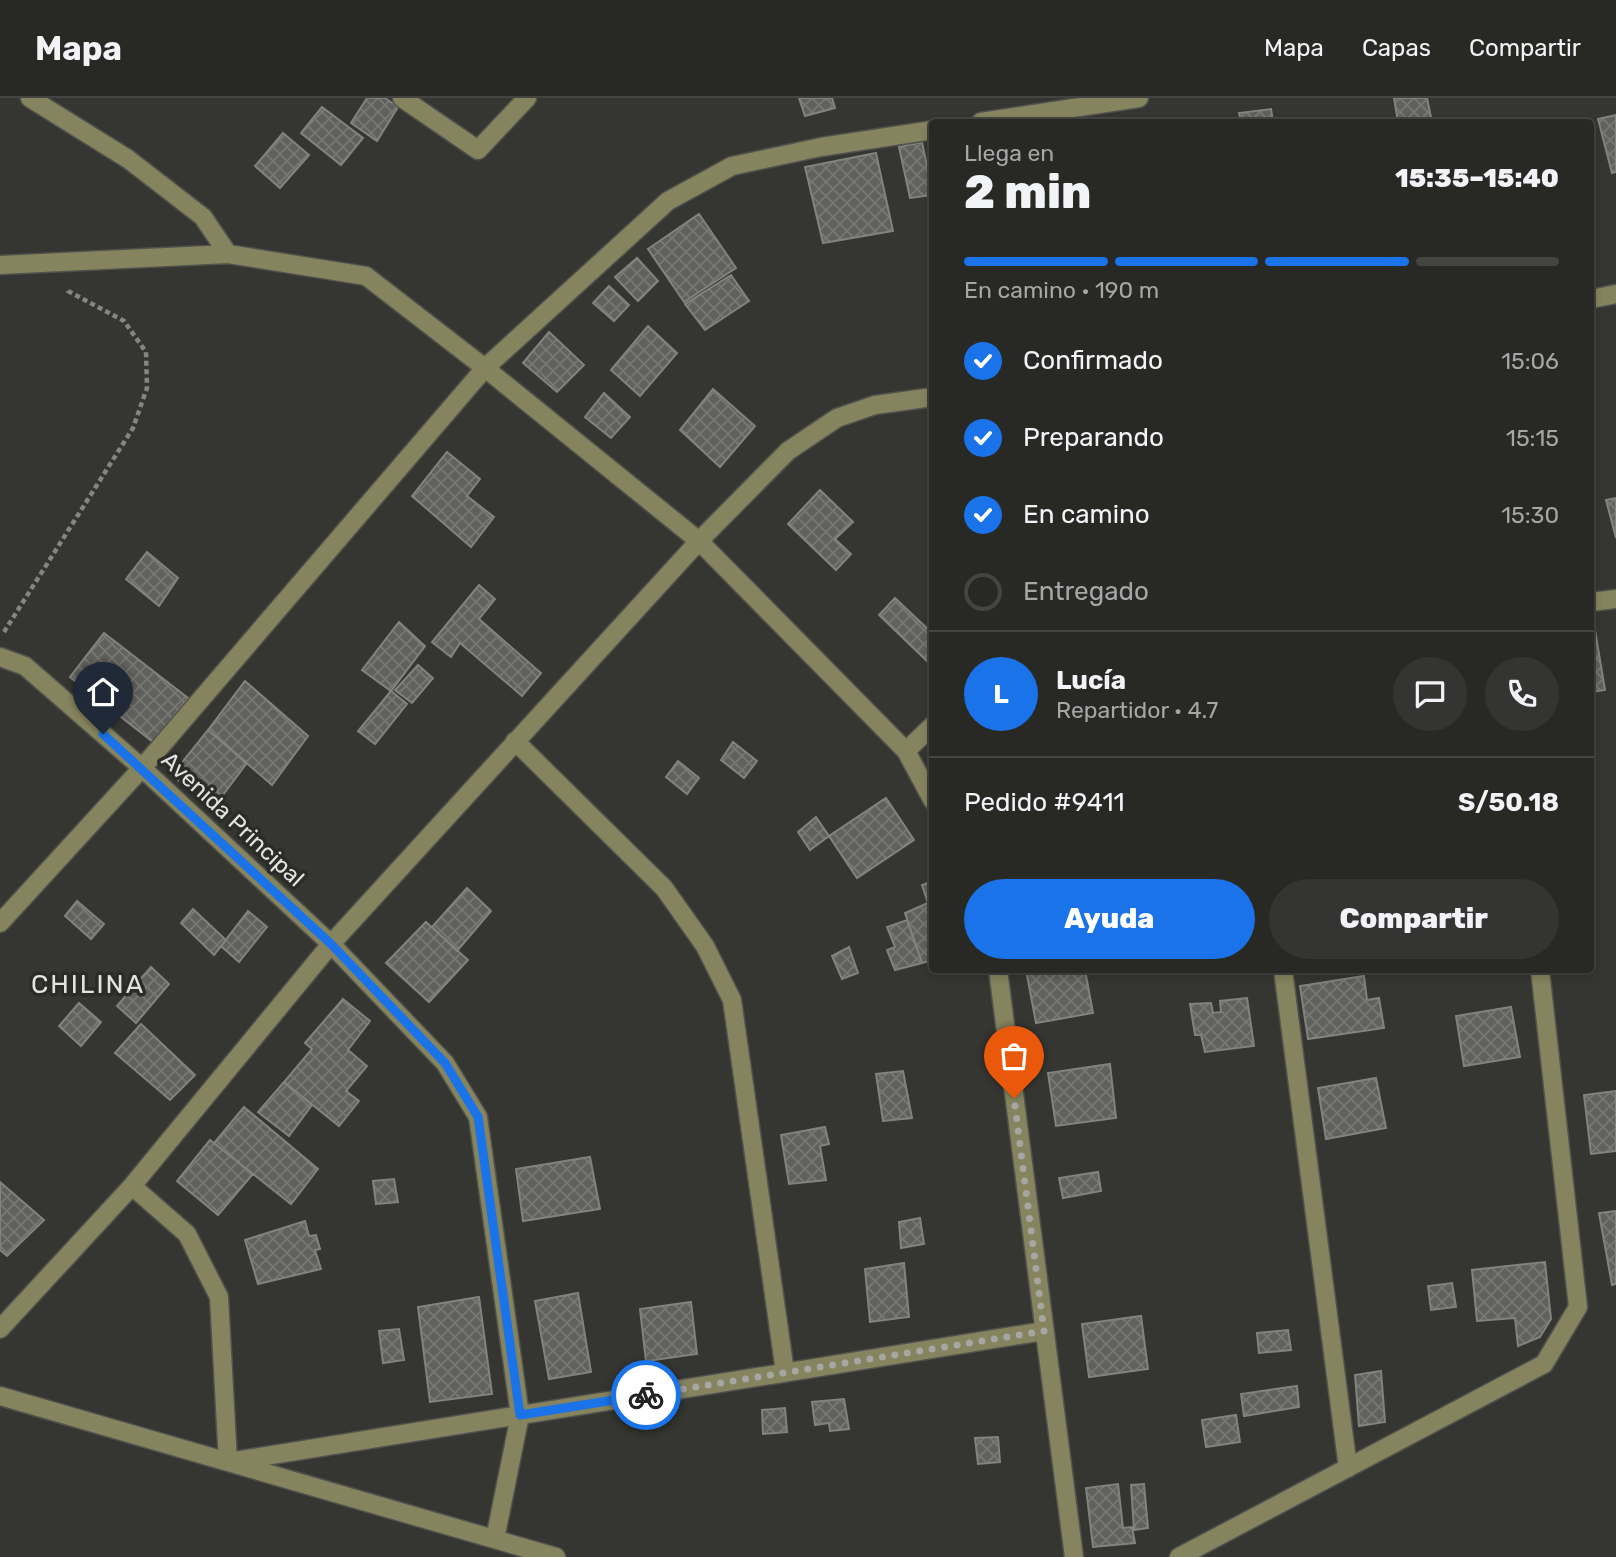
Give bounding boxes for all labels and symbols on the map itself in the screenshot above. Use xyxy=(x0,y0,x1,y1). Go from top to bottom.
pin xyxy=(73,662,133,734)
street label: Avenida Principal xyxy=(156,746,310,892)
district label: CHILINA xyxy=(31,969,145,1000)
pin xyxy=(984,1026,1044,1098)
courier xyxy=(611,1360,681,1430)

